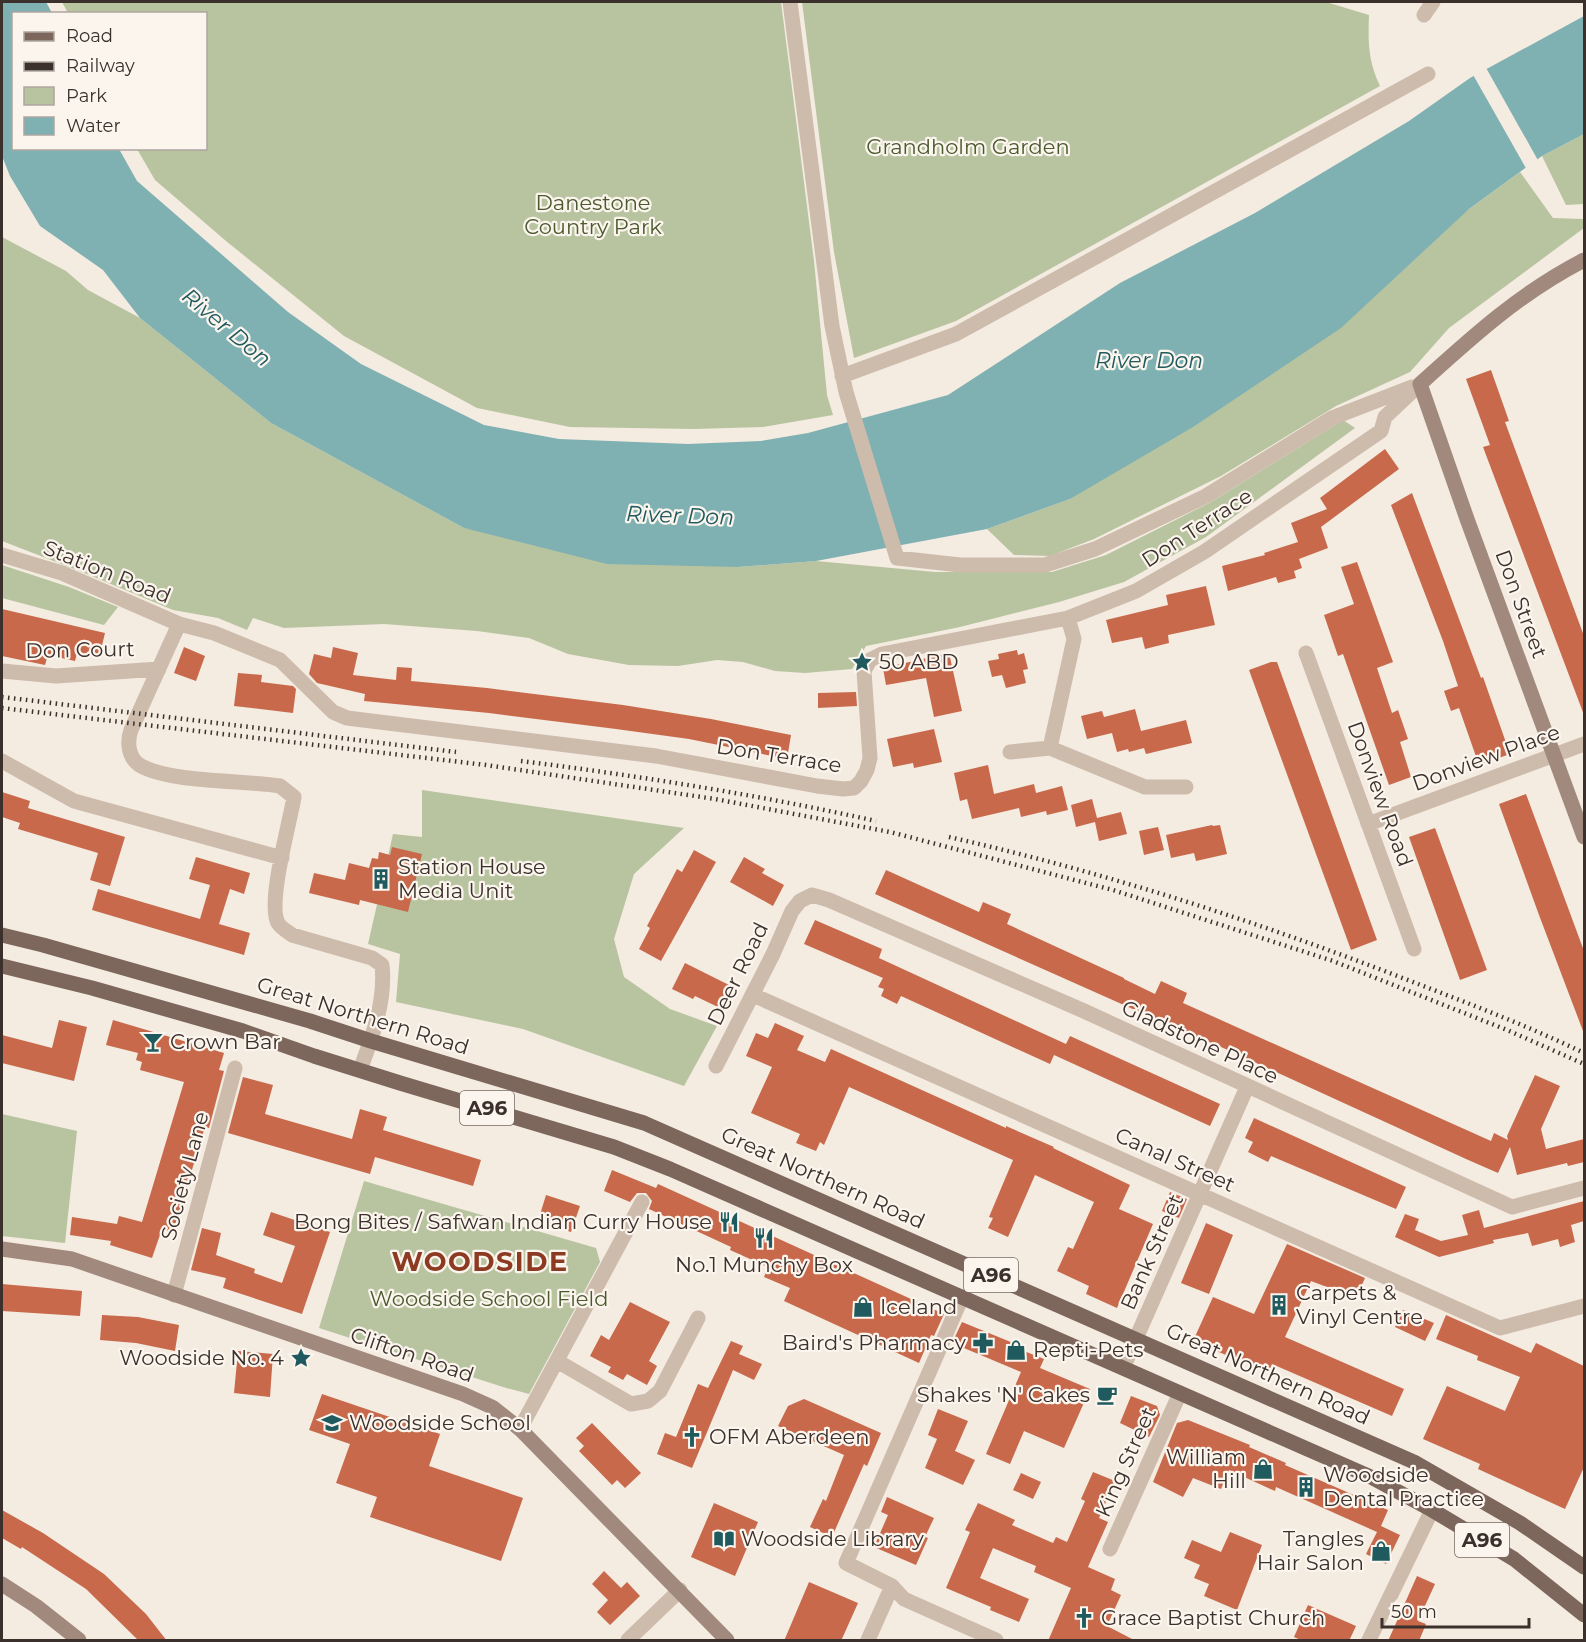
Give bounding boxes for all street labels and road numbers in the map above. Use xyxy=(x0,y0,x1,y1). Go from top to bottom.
street label: Don Terrace xyxy=(1137,483,1257,572)
street label: Station Road xyxy=(40,535,175,608)
street label: Don Street xyxy=(1490,546,1553,662)
street label: Don Court xyxy=(25,636,135,663)
street label: Donview Road xyxy=(1343,718,1418,870)
street label: Donview Place xyxy=(1409,719,1563,796)
street label: Don Terrace xyxy=(715,733,843,778)
street label: Deer Road xyxy=(702,918,773,1029)
street label: Great Northern Road xyxy=(254,971,472,1060)
street label: Gladstone Place xyxy=(1118,994,1282,1089)
road number: A96 xyxy=(460,1091,514,1125)
street label: Society Lane xyxy=(155,1109,214,1243)
street label: Great Northern Road xyxy=(717,1121,929,1234)
street label: Canal Street xyxy=(1111,1122,1239,1197)
street label: Bank Street xyxy=(1115,1190,1188,1314)
road number: A96 xyxy=(964,1258,1018,1292)
street label: Great Northern Road xyxy=(1162,1317,1374,1430)
street label: Clifton Road xyxy=(347,1322,477,1387)
street label: King Street xyxy=(1090,1403,1161,1521)
road number: A96 xyxy=(1455,1523,1509,1557)

